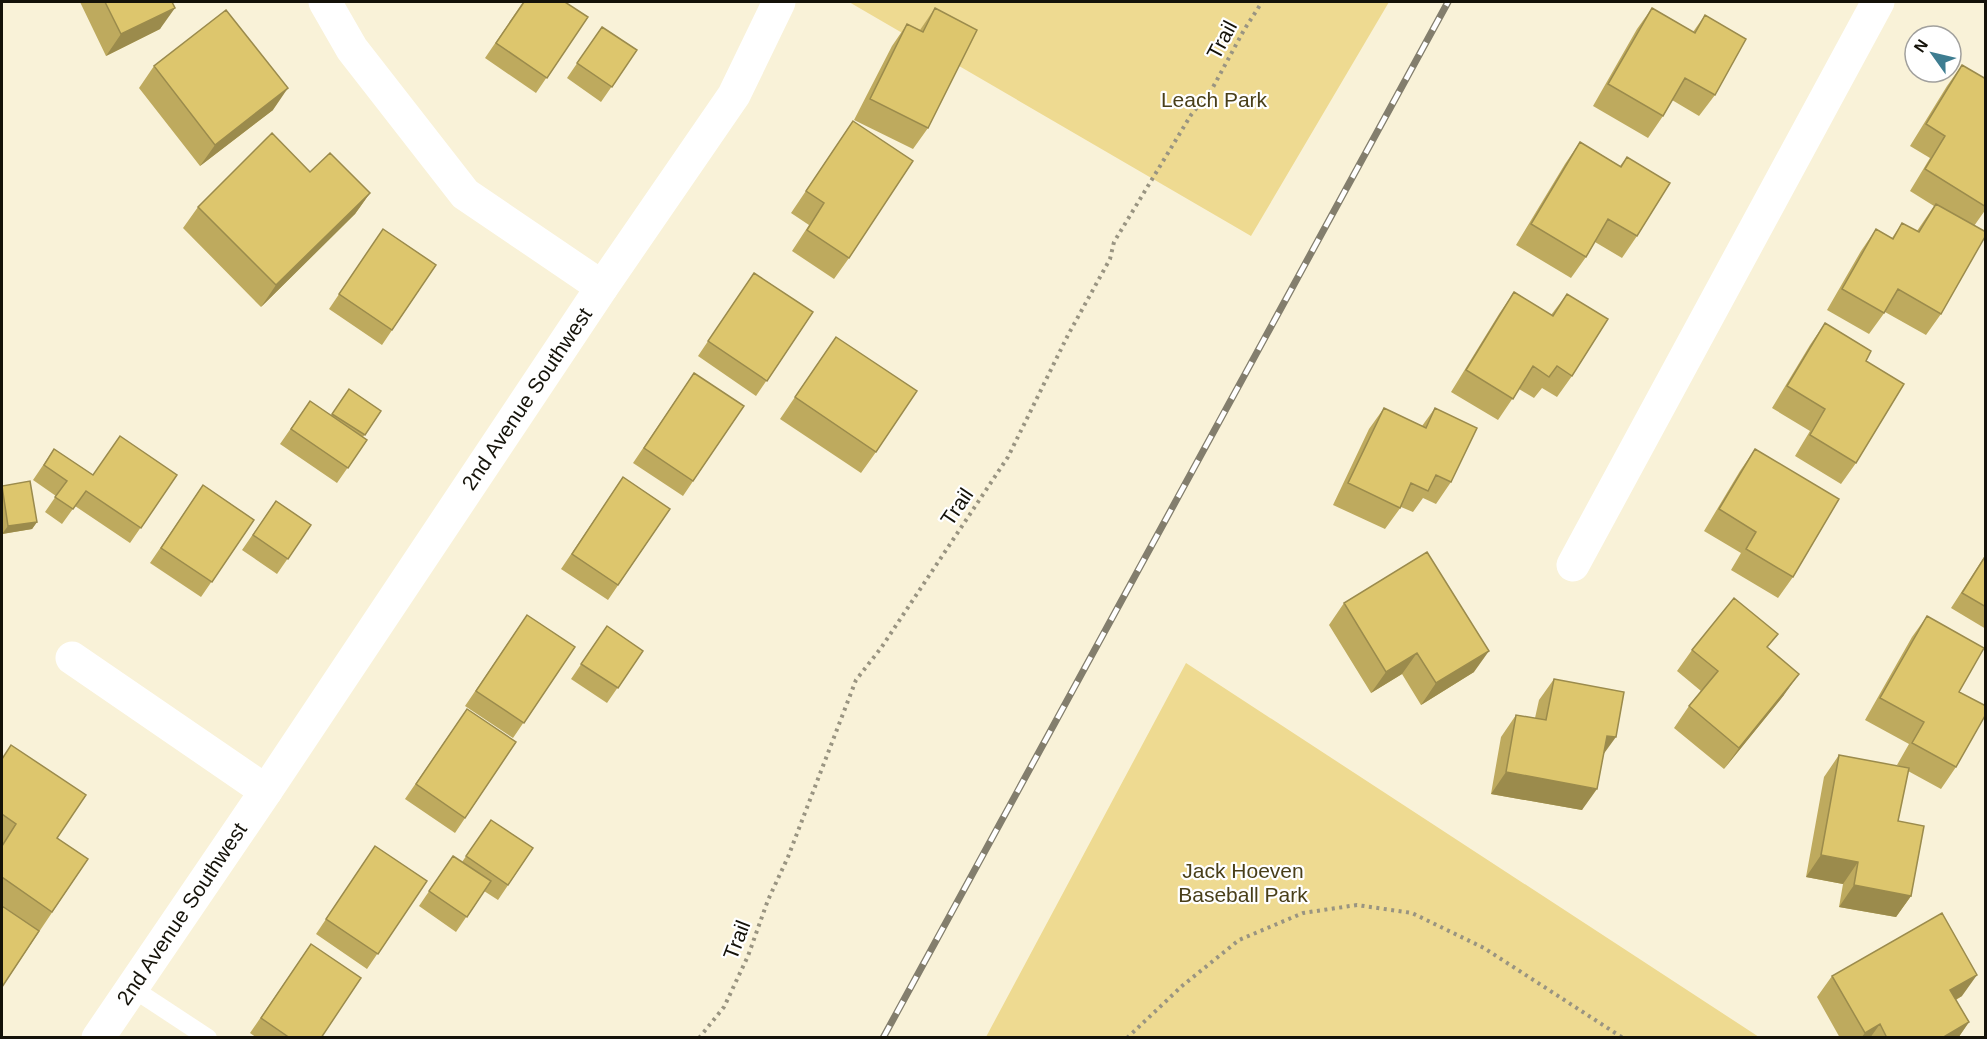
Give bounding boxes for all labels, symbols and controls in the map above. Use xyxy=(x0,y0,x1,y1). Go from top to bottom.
street label: Trail xyxy=(1202,17,1241,63)
north arrow xyxy=(1903,24,1963,84)
text: N xyxy=(1911,36,1931,55)
park label: Leach Park xyxy=(1161,88,1268,111)
street label: 2nd Avenue Southwest xyxy=(457,303,596,494)
street label: Trail xyxy=(936,484,977,530)
street label: 2nd Avenue Southwest xyxy=(112,818,251,1009)
park label: Jack Hoeven Baseball Park xyxy=(1178,859,1308,906)
street label: Trail xyxy=(719,917,754,963)

